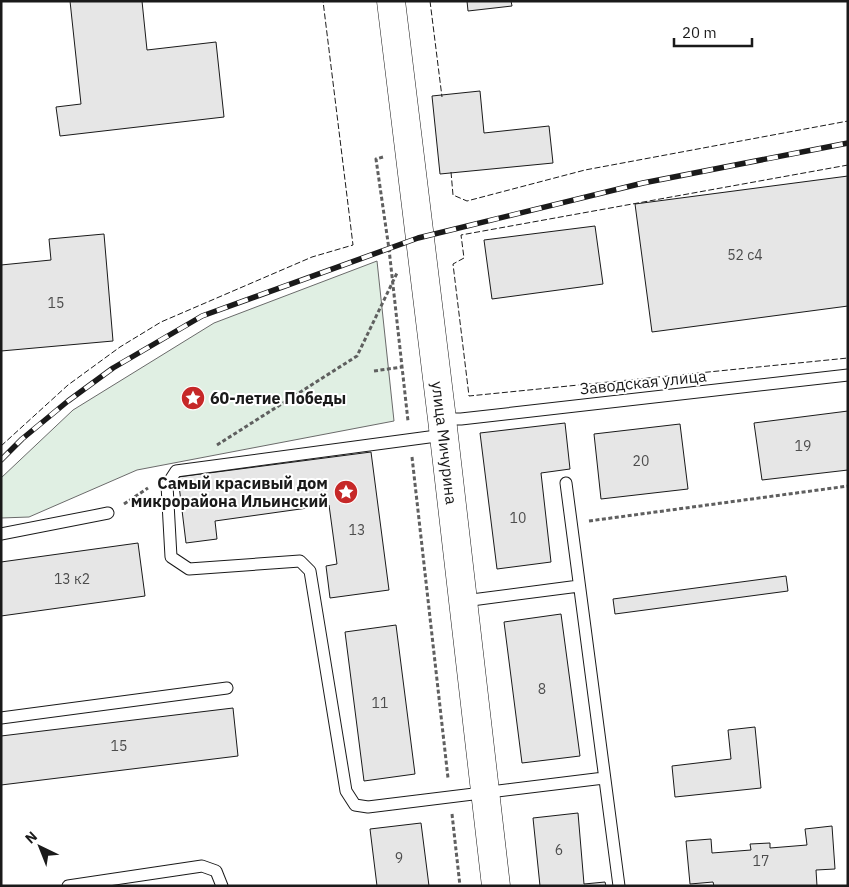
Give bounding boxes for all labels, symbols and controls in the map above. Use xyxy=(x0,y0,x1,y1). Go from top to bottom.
scale bar xyxy=(674,15,752,47)
text: 20 m xyxy=(682,23,717,42)
house number: 52 с4 xyxy=(727,246,763,264)
house number: 15 xyxy=(48,294,64,312)
street label: Заводская улица xyxy=(579,365,708,399)
street label: улица Мичурина xyxy=(427,380,462,506)
place icon: 60-летие Победы xyxy=(180,385,206,411)
place label: 60-летие Победы xyxy=(210,388,346,408)
house number: 19 xyxy=(795,437,811,455)
house number: 20 xyxy=(633,452,649,470)
place label: Самый красивый дом микрорайона Ильинский xyxy=(131,473,328,511)
place icon: Самый красивый дом микрорайона Ильинский xyxy=(333,479,359,505)
house number: 10 xyxy=(510,509,526,527)
house number: 13 xyxy=(349,521,365,539)
house number: 13 к2 xyxy=(54,570,90,588)
house number: 8 xyxy=(538,680,546,698)
house number: 11 xyxy=(372,694,388,712)
house number: 15 xyxy=(111,737,127,755)
north arrow xyxy=(15,822,65,872)
text: N xyxy=(21,827,41,848)
house number: 6 xyxy=(555,841,563,859)
house number: 9 xyxy=(395,849,403,867)
house number: 17 xyxy=(753,852,769,870)

